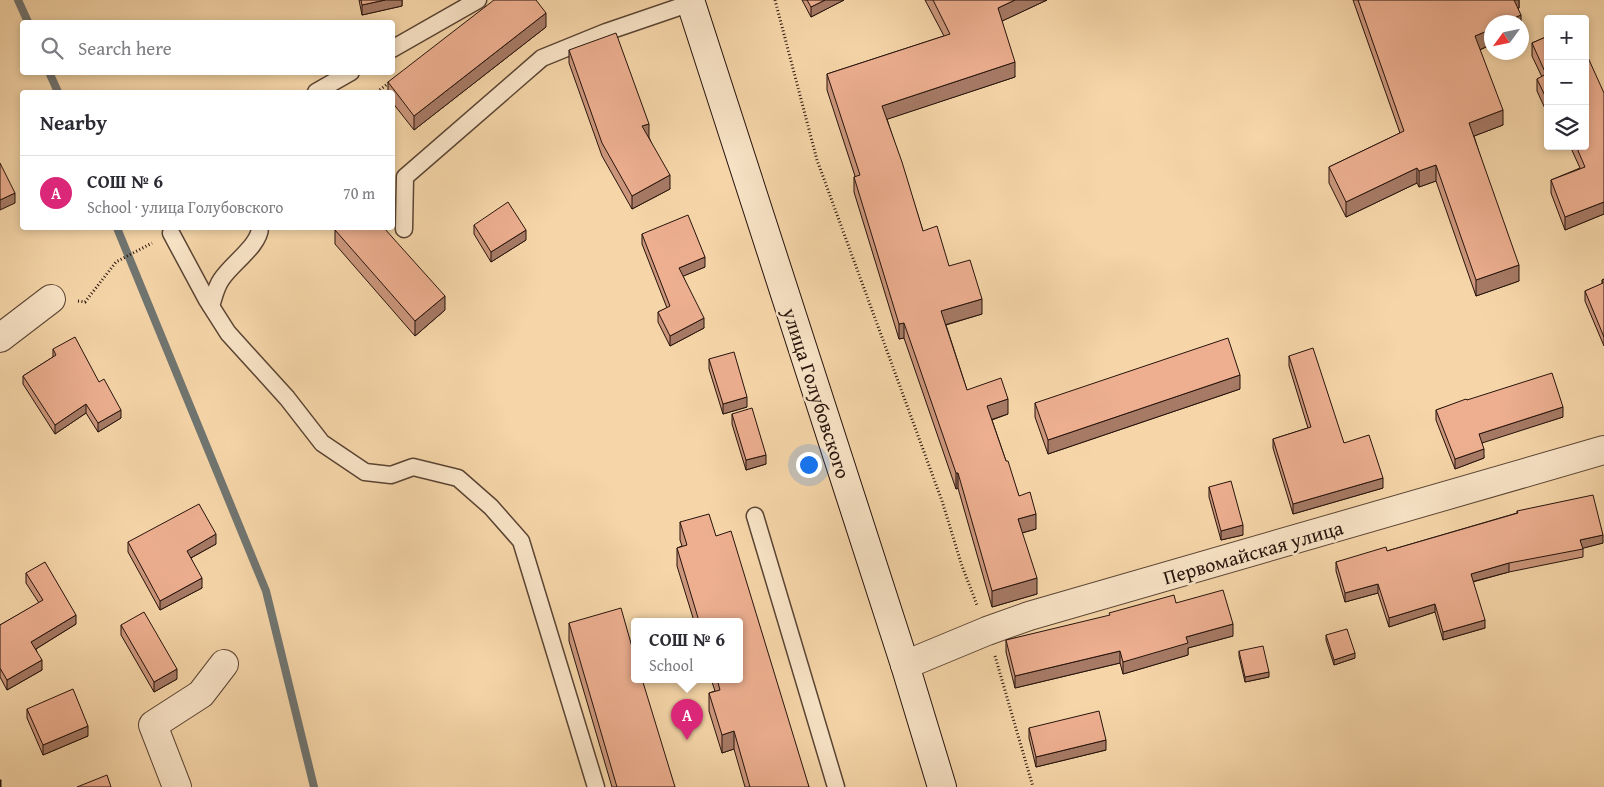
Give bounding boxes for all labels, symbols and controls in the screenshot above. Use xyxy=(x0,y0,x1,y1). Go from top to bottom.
north arrow xyxy=(1484,15,1529,60)
map controls xyxy=(1544,15,1589,150)
button: + xyxy=(1544,15,1589,60)
search box xyxy=(20,20,395,75)
icon: search xyxy=(38,34,66,62)
text: Search here xyxy=(78,34,172,62)
button: − xyxy=(1544,60,1589,105)
button: layers xyxy=(1544,105,1589,150)
text: Nearby xyxy=(40,107,107,138)
text: СОШ № 6 xyxy=(87,167,163,195)
text: A xyxy=(51,181,61,205)
text: 70 m xyxy=(343,181,375,205)
text: School · улица Голубовского xyxy=(87,195,283,219)
street label: улица Голубовского xyxy=(775,303,858,482)
your location xyxy=(796,452,822,478)
street label: Первомайская улица xyxy=(1160,512,1347,592)
popup xyxy=(631,618,743,683)
text: СОШ № 6 xyxy=(649,625,725,653)
text: School xyxy=(649,653,693,677)
pin: A xyxy=(671,699,703,740)

